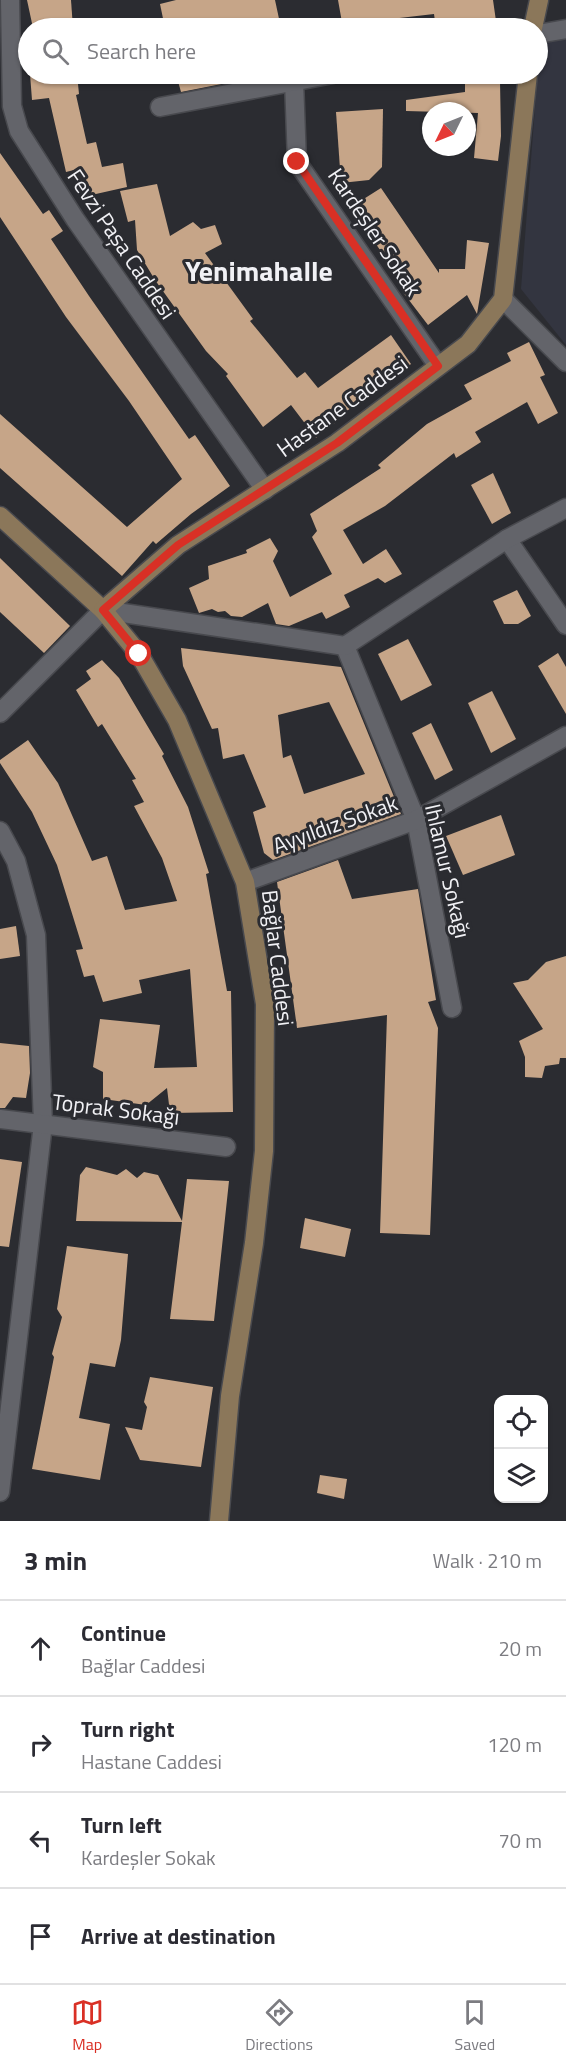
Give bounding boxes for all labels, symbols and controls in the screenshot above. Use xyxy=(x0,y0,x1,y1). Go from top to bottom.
search box xyxy=(18,18,548,84)
text: Search here xyxy=(87,34,196,68)
icon: search xyxy=(39,35,72,68)
north arrow xyxy=(422,102,476,156)
route end xyxy=(283,148,309,174)
street label: Kardeşler Sokak xyxy=(320,161,431,303)
street label: Fevzi Paşa Caddesi xyxy=(59,162,185,326)
district label: Yenimahalle xyxy=(185,249,333,292)
street label: Hastane Caddesi xyxy=(269,347,415,465)
route start xyxy=(125,640,151,666)
street label: Ayyıldız Sokak xyxy=(268,786,403,862)
street label: Ihlamur Sokağı xyxy=(416,800,480,942)
street label: Bağlar Caddesi xyxy=(253,888,303,1028)
street label: Toprak Sokağı xyxy=(50,1084,182,1134)
map controls xyxy=(494,1395,548,1503)
button: locate xyxy=(494,1395,548,1449)
button: layers xyxy=(494,1449,548,1503)
text: 3 min xyxy=(24,1541,87,1580)
text: Walk · 210 m xyxy=(433,1545,542,1576)
text: Continue xyxy=(81,1616,166,1650)
icon: ahead xyxy=(24,1632,57,1665)
text: 20 m xyxy=(498,1633,542,1664)
text: Bağlar Caddesi xyxy=(81,1650,205,1681)
text: Turn right xyxy=(81,1712,175,1746)
icon: right xyxy=(24,1728,57,1761)
text: 120 m xyxy=(487,1729,542,1760)
text: Hastane Caddesi xyxy=(81,1746,222,1777)
text: Turn left xyxy=(81,1808,162,1842)
icon: left xyxy=(24,1824,57,1857)
text: 70 m xyxy=(498,1825,542,1856)
text: Kardeşler Sokak xyxy=(81,1842,216,1873)
text: Arrive at destination xyxy=(81,1919,276,1953)
icon: arrive xyxy=(24,1920,57,1953)
tab: Map xyxy=(71,1996,104,2056)
tab: Directions xyxy=(245,1996,313,2056)
tab: Saved xyxy=(455,1996,495,2056)

